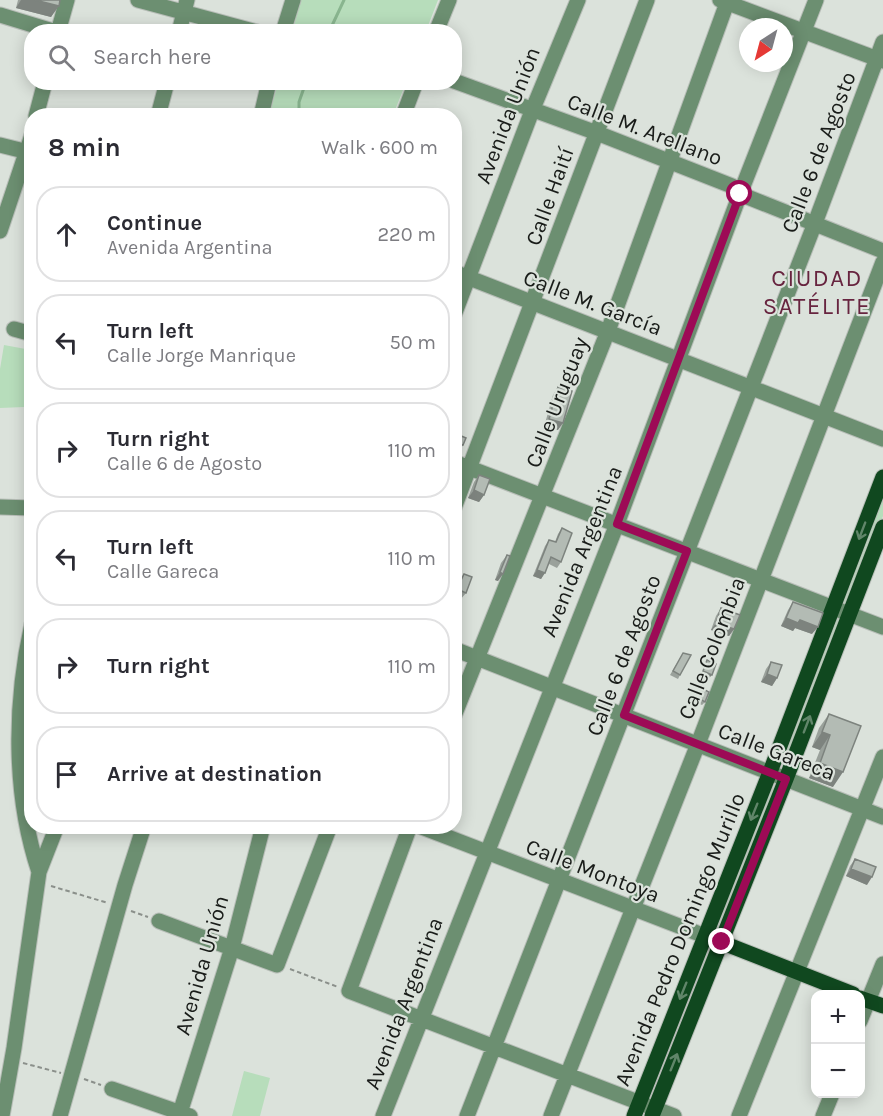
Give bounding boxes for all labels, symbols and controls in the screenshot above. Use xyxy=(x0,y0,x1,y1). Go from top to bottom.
north arrow xyxy=(739,18,793,72)
search box xyxy=(24,24,462,90)
icon: search xyxy=(45,41,78,74)
street label: Avenida Unión xyxy=(470,43,546,187)
text: Search here xyxy=(93,44,211,70)
street label: Calle 6 de Agosto xyxy=(776,68,862,237)
street label: Calle M. Arellano xyxy=(563,88,726,171)
text: 8 min xyxy=(48,132,121,163)
text: Walk · 600 m xyxy=(321,136,438,159)
street label: Calle Haití xyxy=(520,143,580,249)
route start xyxy=(726,180,752,206)
text: Continue xyxy=(107,210,202,236)
icon: ahead xyxy=(50,218,83,251)
text: 220 m xyxy=(377,223,436,246)
text: Avenida Argentina xyxy=(107,236,273,259)
district label: CIUDAD SATÉLITE xyxy=(763,264,871,320)
street label: Calle M. García xyxy=(520,265,666,341)
text: Turn left xyxy=(107,318,194,344)
icon: left xyxy=(50,326,83,359)
text: 50 m xyxy=(389,331,436,354)
street label: Calle Uruguay xyxy=(520,333,594,472)
text: Calle Jorge Manrique xyxy=(107,344,296,367)
text: Turn right xyxy=(107,426,210,452)
icon: right xyxy=(50,434,83,467)
text: 110 m xyxy=(387,439,436,462)
text: Calle 6 de Agosto xyxy=(107,452,262,475)
street label: Avenida Argentina xyxy=(536,462,628,641)
one-way arrow xyxy=(856,522,867,540)
text: Turn left xyxy=(107,534,194,560)
icon: left xyxy=(50,542,83,575)
text: 110 m xyxy=(387,547,436,570)
text: Calle Gareca xyxy=(107,560,219,583)
street label: Calle 6 de Agosto xyxy=(581,571,667,740)
street label: Calle Colombia xyxy=(673,573,751,723)
icon: right xyxy=(50,650,83,683)
text: Turn right xyxy=(107,653,210,679)
text: 110 m xyxy=(387,655,436,678)
one-way arrow xyxy=(802,715,813,734)
street label: Calle Gareca xyxy=(714,718,839,786)
icon: arrive xyxy=(50,758,83,791)
text: Arrive at destination xyxy=(107,761,322,787)
street label: Avenida Pedro Domingo Murillo xyxy=(609,789,751,1090)
one-way arrow xyxy=(748,802,759,820)
street label: Calle Montoya xyxy=(522,834,663,908)
street label: Avenida Unión xyxy=(170,892,234,1038)
street label: Avenida Argentina xyxy=(359,914,449,1093)
route end xyxy=(708,928,734,954)
one-way arrow xyxy=(677,981,688,999)
map controls xyxy=(811,990,865,1098)
button: + xyxy=(811,990,865,1044)
button: − xyxy=(811,1044,865,1098)
one-way arrow xyxy=(669,1053,680,1071)

